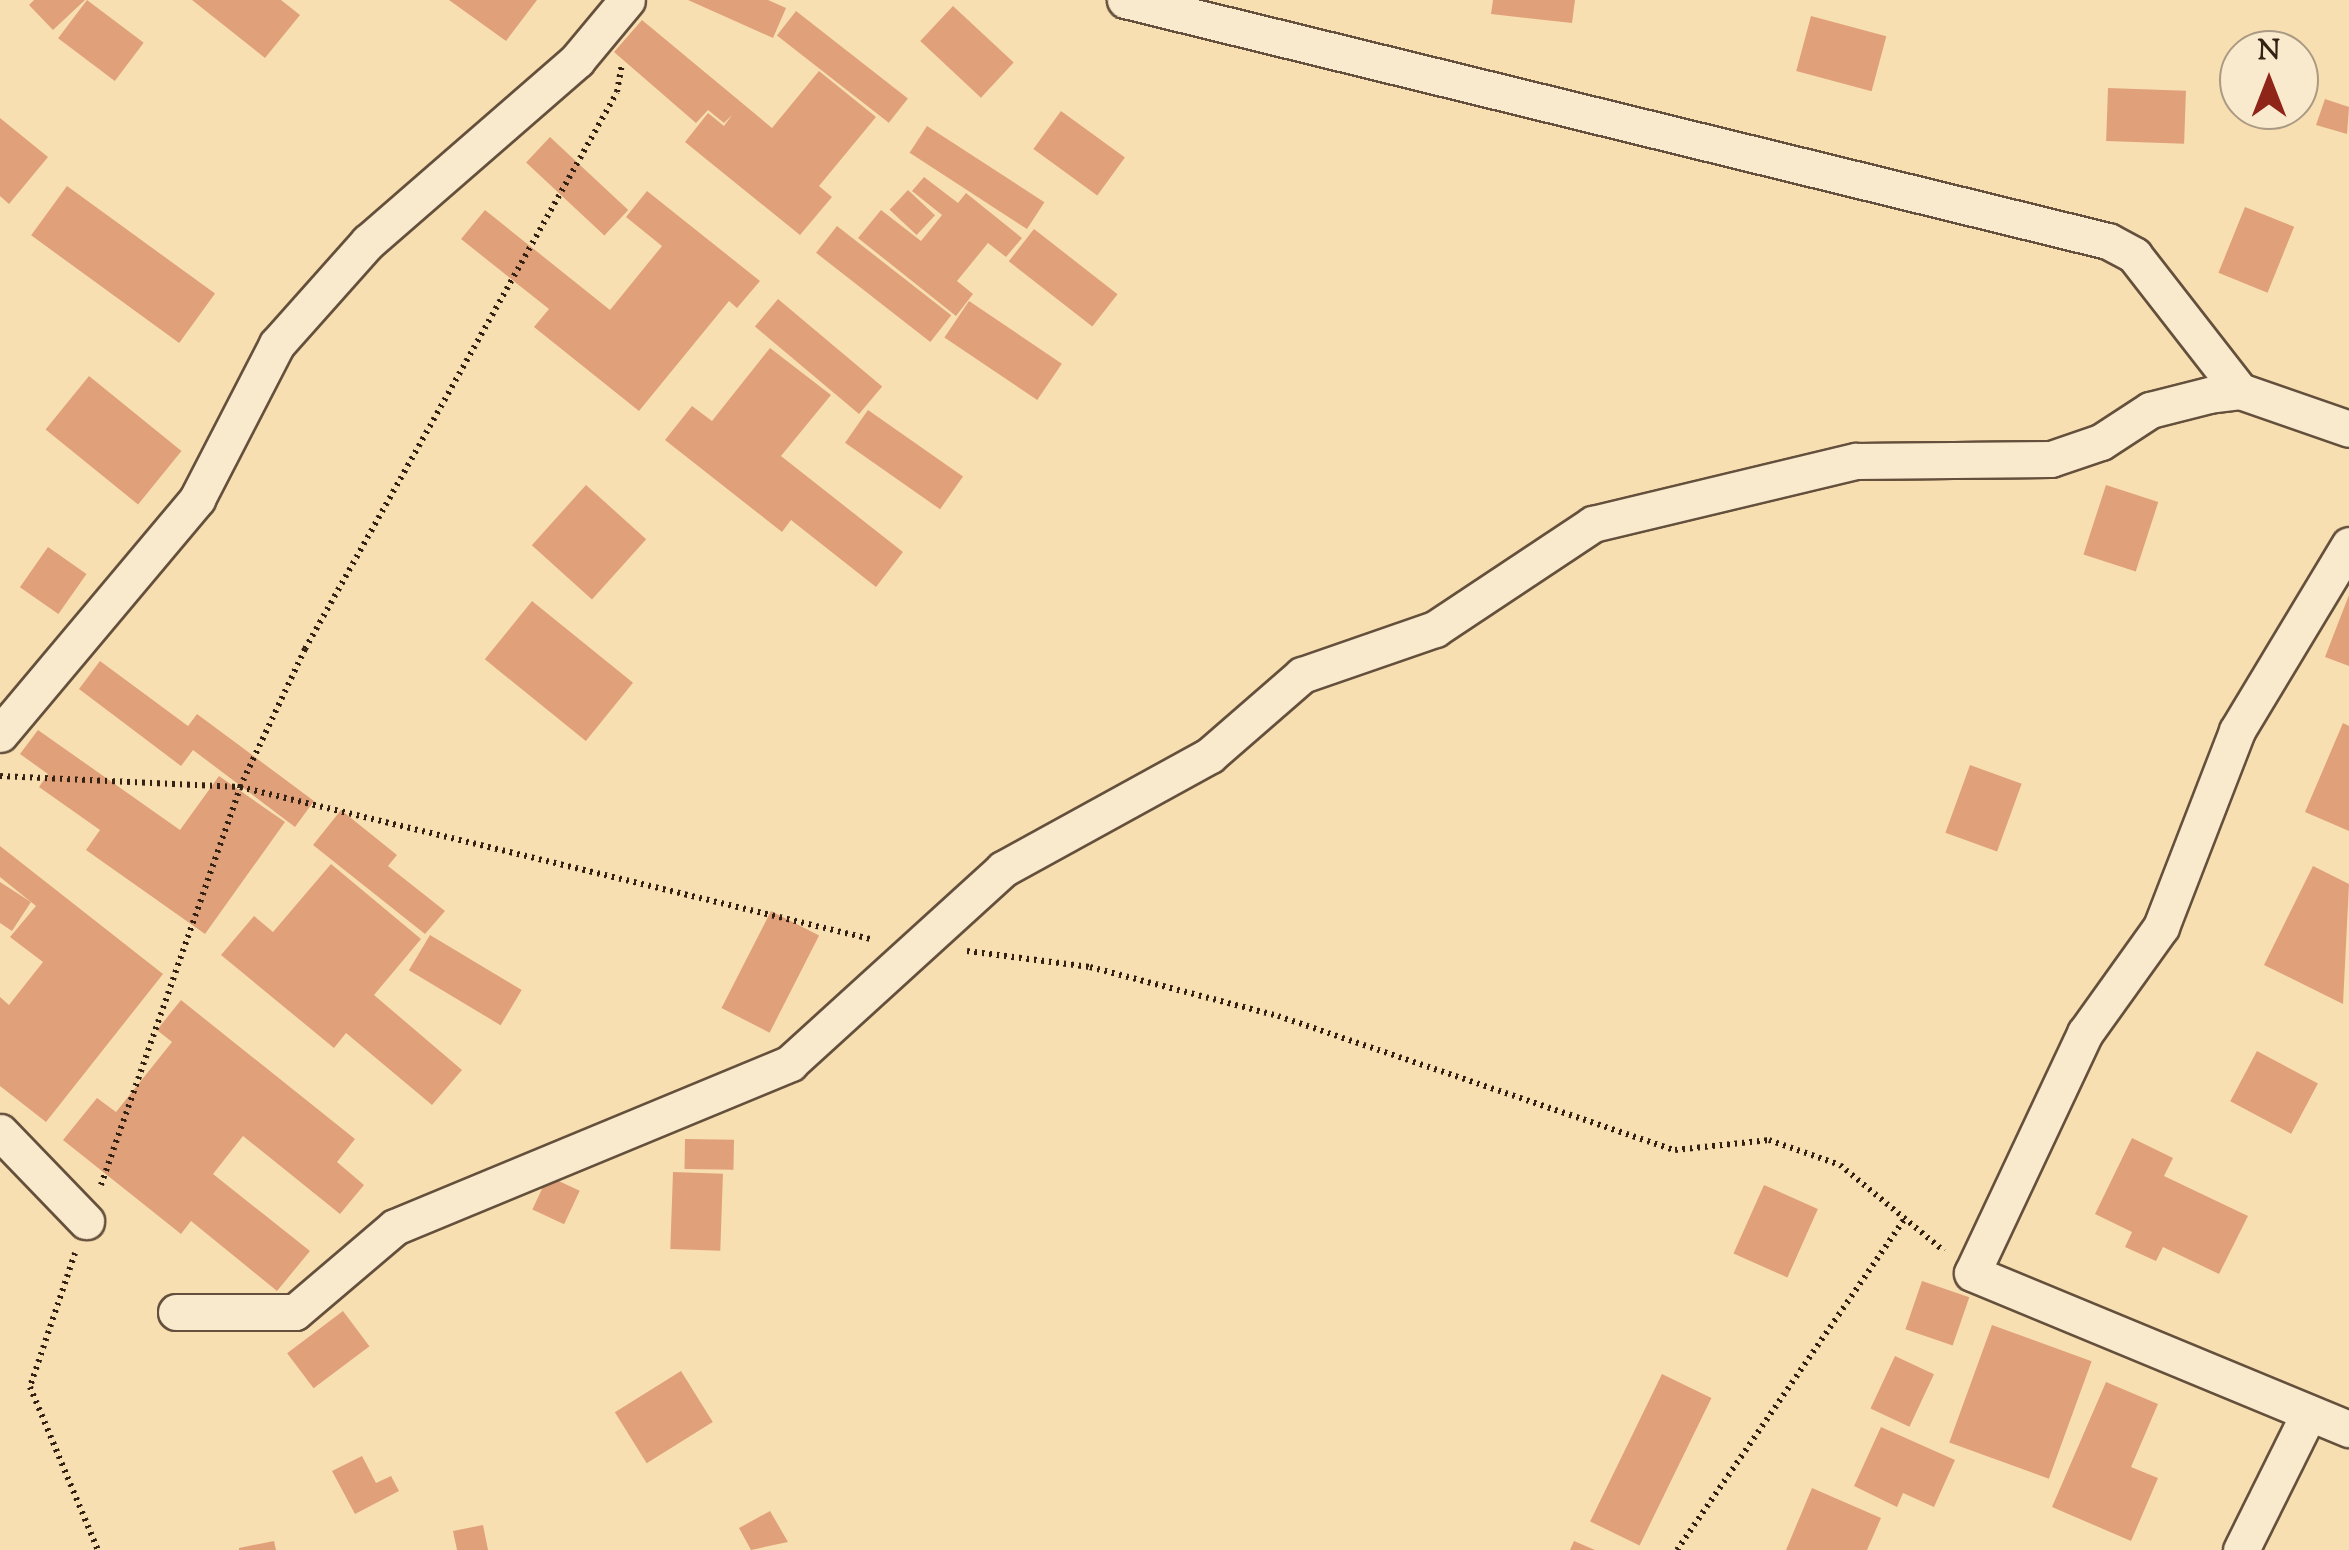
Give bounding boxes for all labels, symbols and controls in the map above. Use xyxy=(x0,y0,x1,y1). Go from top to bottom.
north arrow xyxy=(2219,30,2319,130)
text: N xyxy=(2258,32,2280,72)

